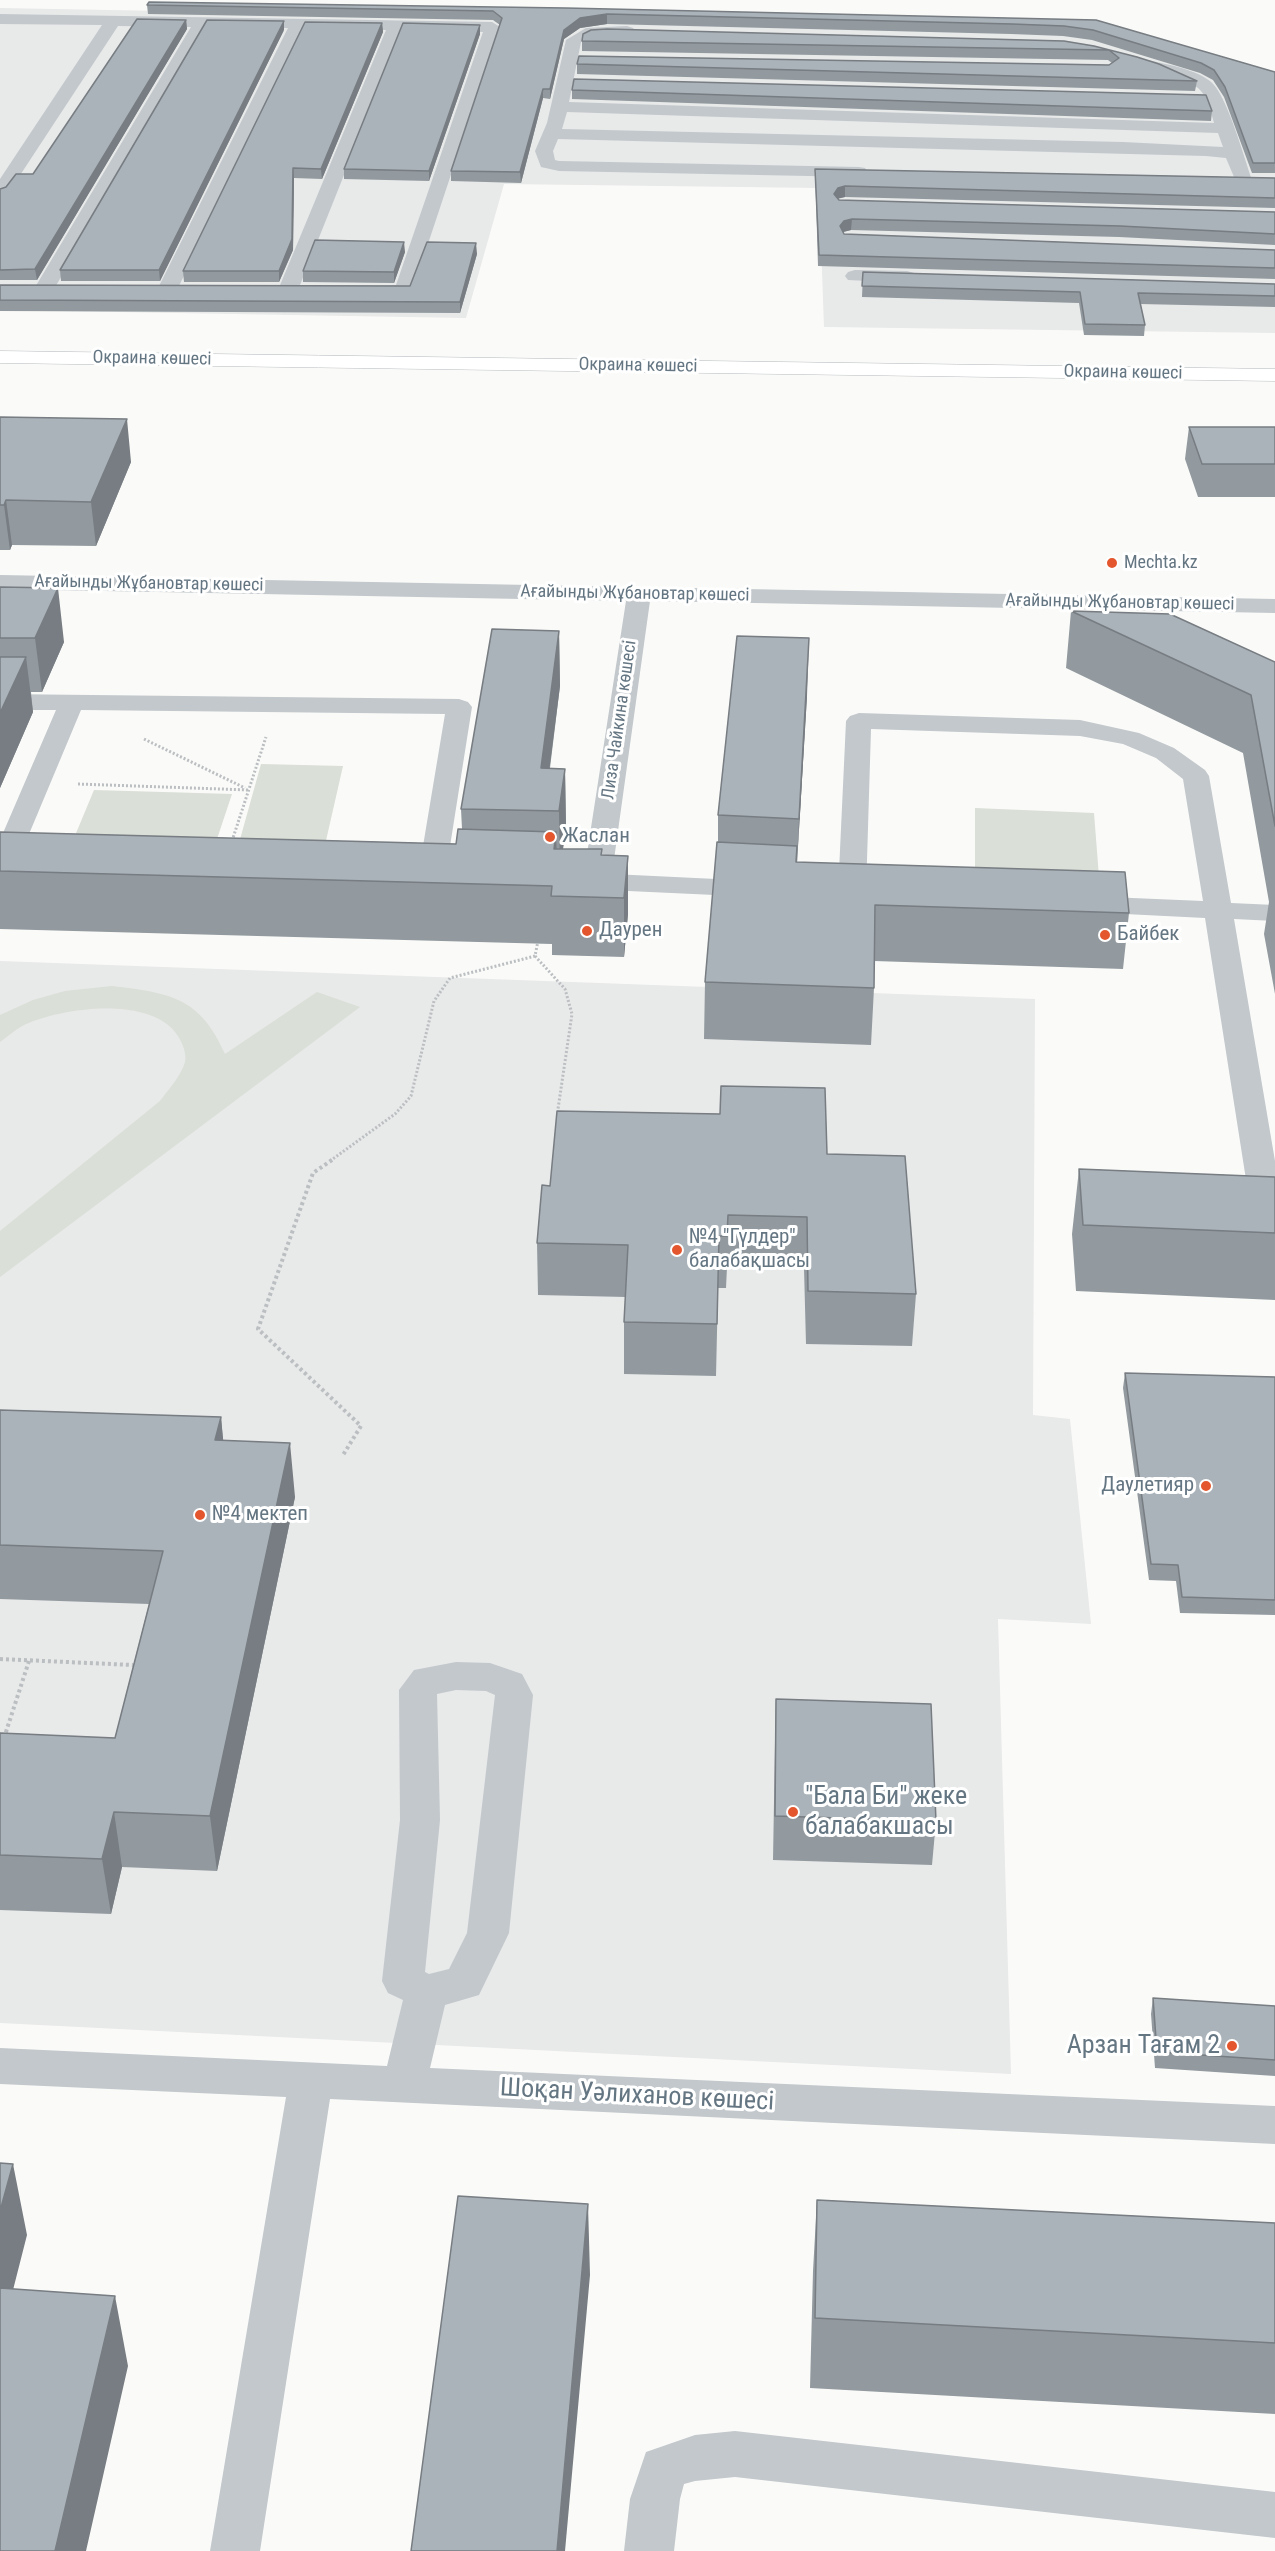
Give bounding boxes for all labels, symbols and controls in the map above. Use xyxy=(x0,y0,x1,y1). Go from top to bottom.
street label: Окраина көшесі xyxy=(92,347,212,371)
street label: Окраина көшесі xyxy=(578,354,698,378)
street label: Окраина көшесі xyxy=(1063,361,1183,385)
place label: Mechta.kz xyxy=(1124,552,1198,574)
marker: Mechta.kz xyxy=(1105,556,1119,570)
street label: Ағайынды Жұбановтар көшесі xyxy=(34,571,264,597)
street label: Ағайынды Жұбановтар көшесі xyxy=(520,581,750,607)
street label: Ағайынды Жұбановтар көшесі xyxy=(1005,590,1235,616)
street label: Лиза Чайкина көшесі xyxy=(598,639,642,801)
place label: Жаслан xyxy=(562,824,630,850)
marker: Жаслан xyxy=(543,830,557,844)
place label: Даурен xyxy=(599,918,662,944)
place label: Байбек xyxy=(1117,922,1179,948)
marker: Даурен xyxy=(580,924,594,938)
marker: Байбек xyxy=(1098,928,1112,942)
place label: №4 "Гүлдер" балабақшасы xyxy=(689,1225,810,1275)
marker: №4 "Гүлдер" балабақшасы xyxy=(670,1243,684,1257)
place label: Даулетияр xyxy=(1101,1473,1194,1499)
marker: Даулетияр xyxy=(1199,1479,1213,1493)
place label: №4 мектеп xyxy=(212,1502,308,1528)
marker: №4 мектеп xyxy=(193,1508,207,1522)
place label: "Бала Би" жеке балабакшасы xyxy=(805,1781,967,1842)
marker: "Бала Би" жеке балабакшасы xyxy=(786,1805,800,1819)
place label: Арзан Тағам 2 xyxy=(1067,2030,1220,2062)
marker: Арзан Тағам 2 xyxy=(1225,2039,1239,2053)
street label: Шоқан Уәлиханов көшесі xyxy=(499,2073,775,2119)

